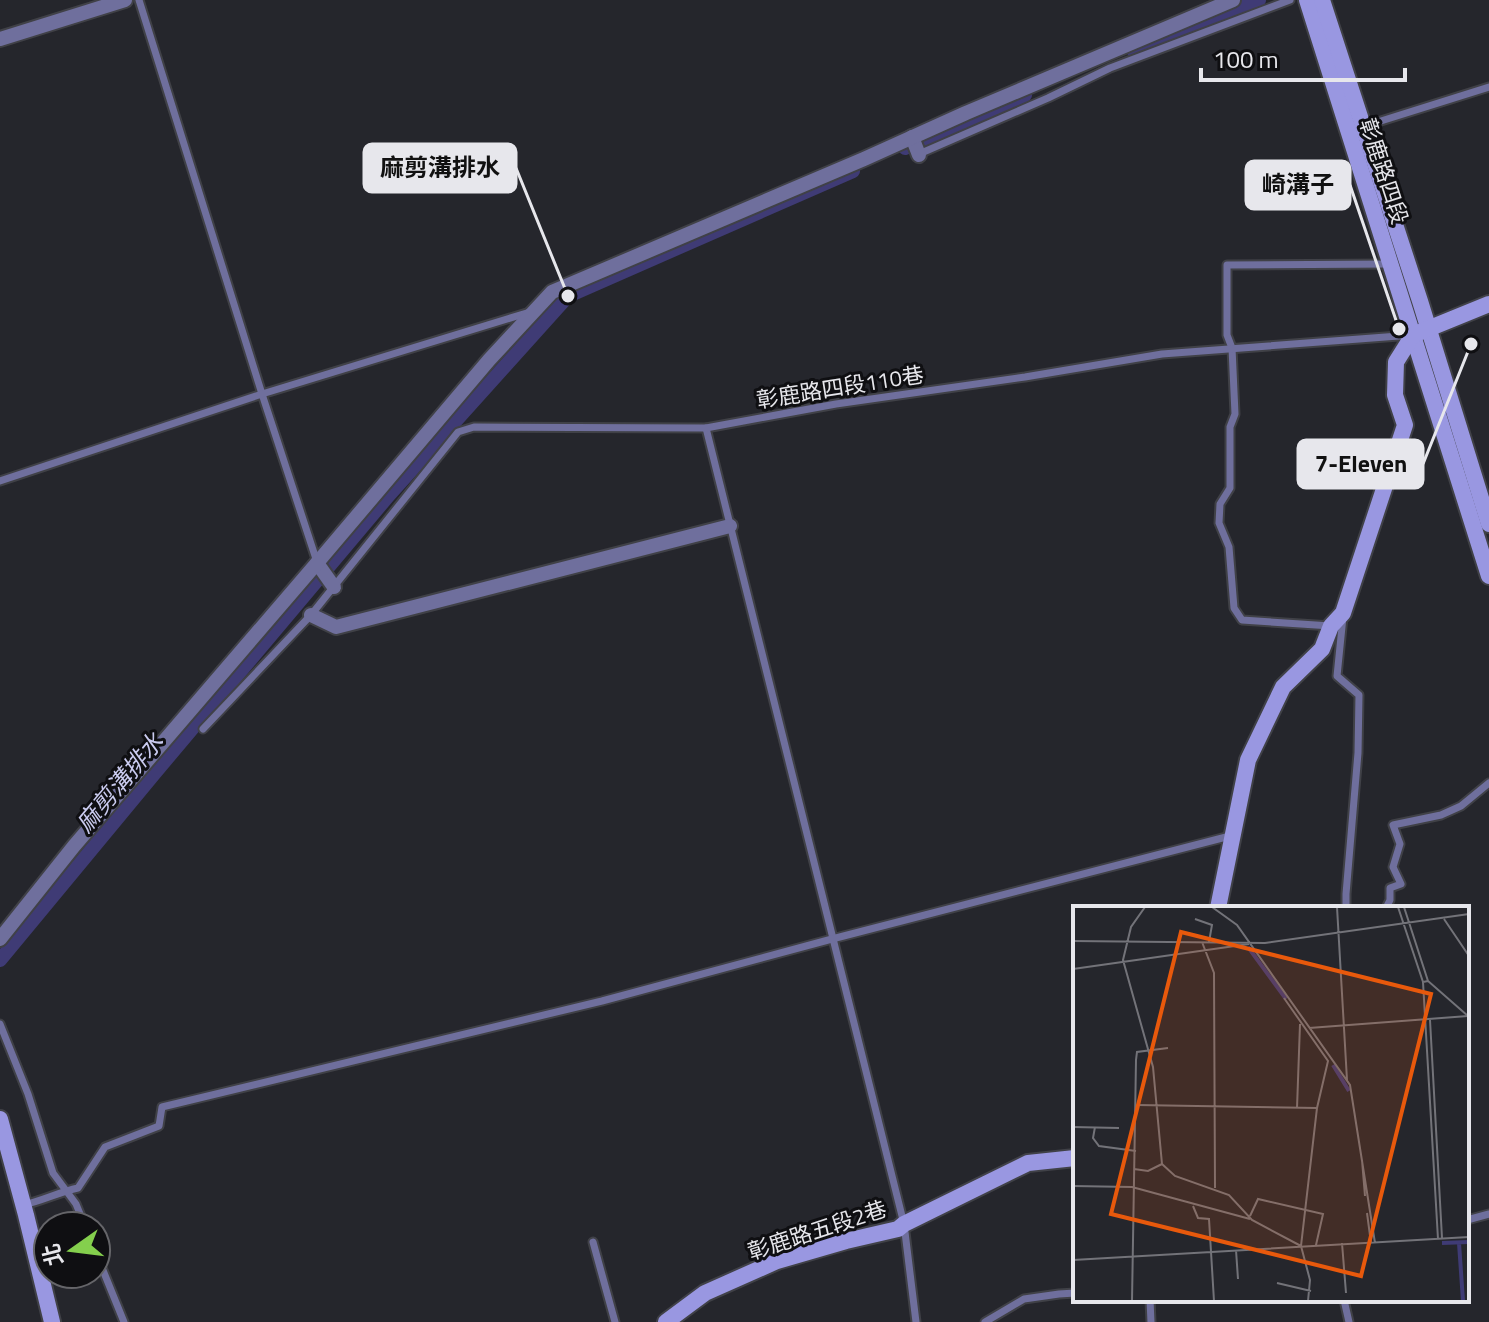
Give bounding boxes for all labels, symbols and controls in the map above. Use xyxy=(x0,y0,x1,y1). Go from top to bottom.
scale bar xyxy=(1201,32,1405,82)
text: 100 m xyxy=(1213,41,1279,77)
street label: 彰鹿路四段 xyxy=(1351,113,1417,229)
callout: 麻剪溝排水 xyxy=(364,144,516,192)
text: 麻剪溝排水 xyxy=(380,149,500,185)
callout: 崎溝子 xyxy=(1246,161,1350,209)
text: 崎溝子 xyxy=(1262,166,1334,202)
street label: 彰鹿路四段110巷 xyxy=(754,357,926,417)
callout: 7-Eleven xyxy=(1298,440,1423,488)
text: 7-Eleven xyxy=(1315,445,1407,481)
water label: 麻剪溝排水 xyxy=(67,724,172,840)
inset map xyxy=(1073,906,1469,1302)
street label: 彰鹿路五段2巷 xyxy=(743,1192,891,1268)
north arrow xyxy=(32,1210,112,1290)
text: 北 xyxy=(33,1240,72,1270)

